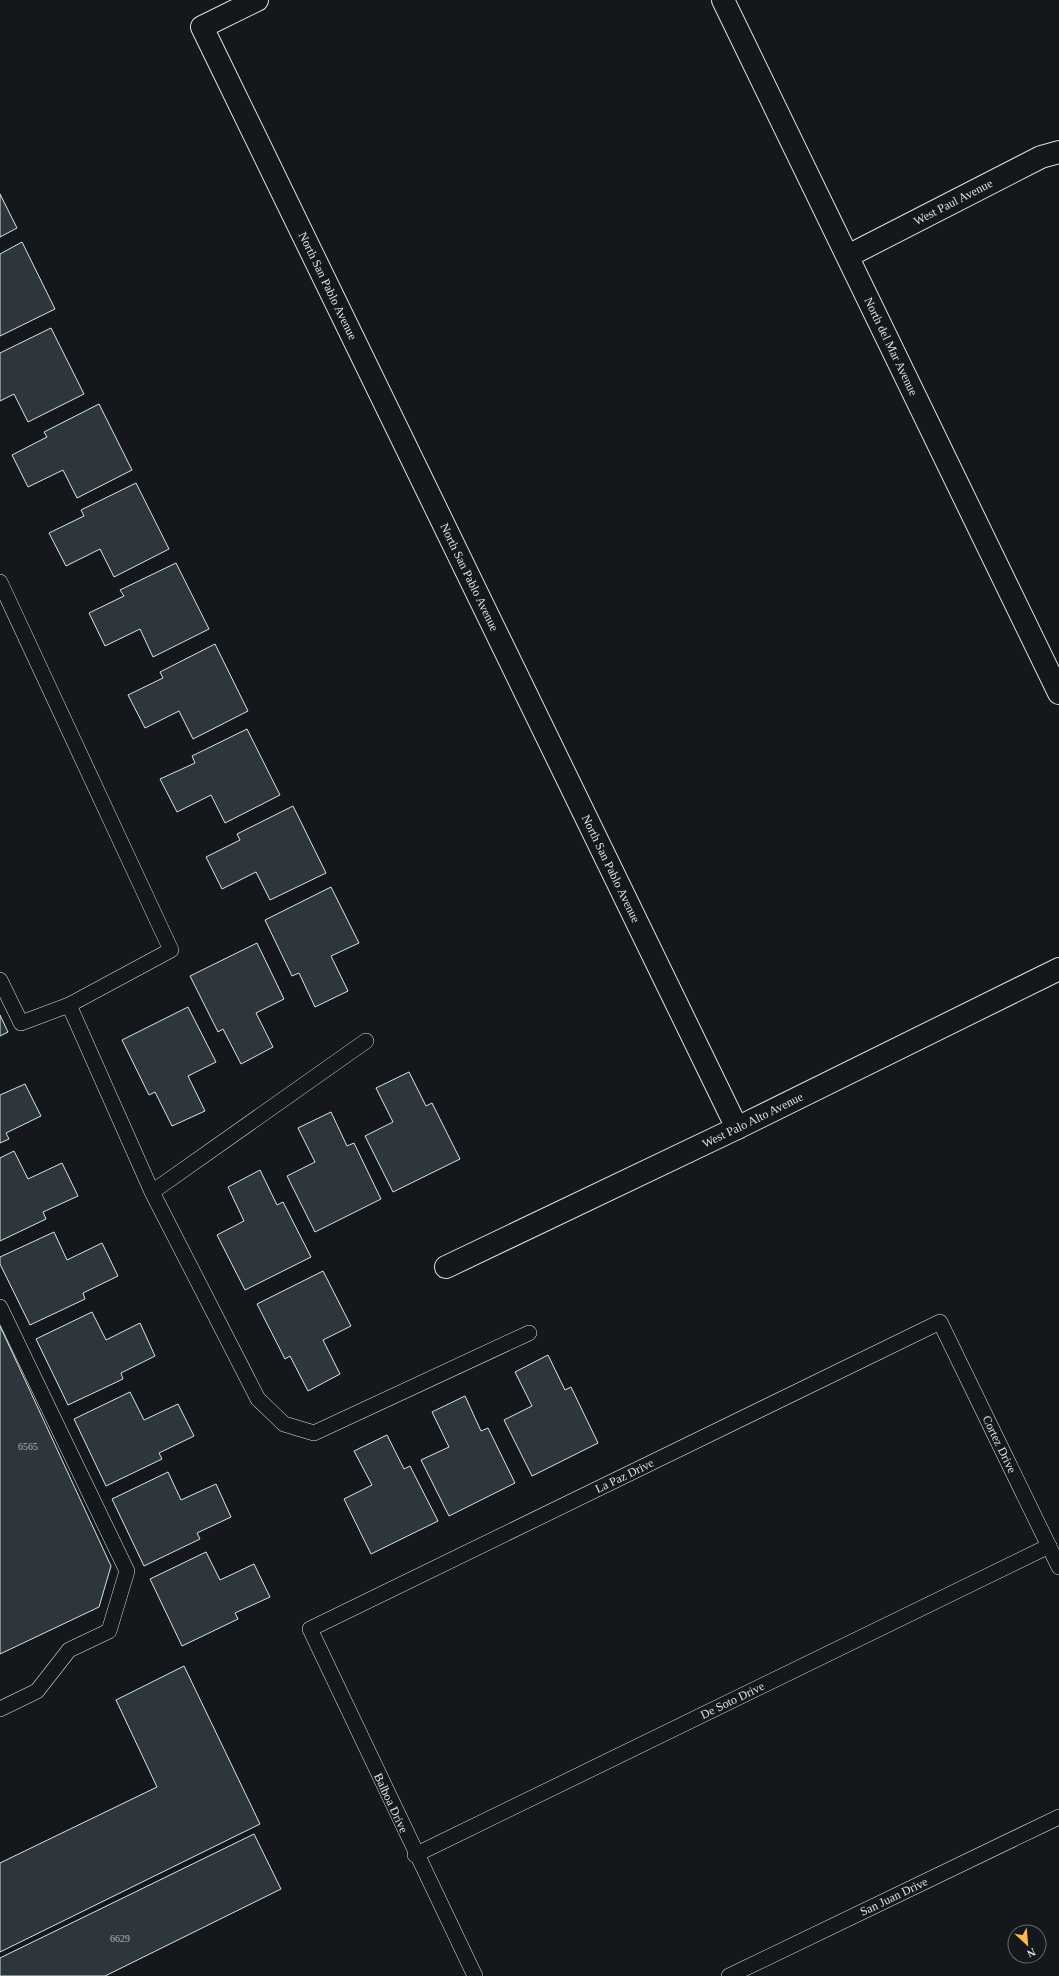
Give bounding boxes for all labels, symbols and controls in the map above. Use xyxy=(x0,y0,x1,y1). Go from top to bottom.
street label: West Paul Avenue xyxy=(911,176,995,228)
street label: North San Pablo Avenue xyxy=(296,230,360,342)
street label: North del Mar Avenue xyxy=(861,295,921,398)
street label: North San Pablo Avenue xyxy=(437,521,501,633)
street label: North San Pablo Avenue xyxy=(579,812,643,925)
street label: West Palo Alto Avenue xyxy=(700,1089,805,1151)
street label: Cortez Drive xyxy=(979,1413,1019,1475)
house number: 6565 xyxy=(18,1441,38,1452)
street label: La Paz Drive xyxy=(593,1456,656,1496)
street label: De Soto Drive xyxy=(698,1679,767,1722)
street label: Balboa Drive xyxy=(371,1771,411,1835)
street label: San Juan Drive xyxy=(858,1874,930,1919)
north arrow xyxy=(1007,1924,1047,1964)
house number: 6629 xyxy=(110,1933,130,1944)
text: N xyxy=(1025,1946,1038,1960)

